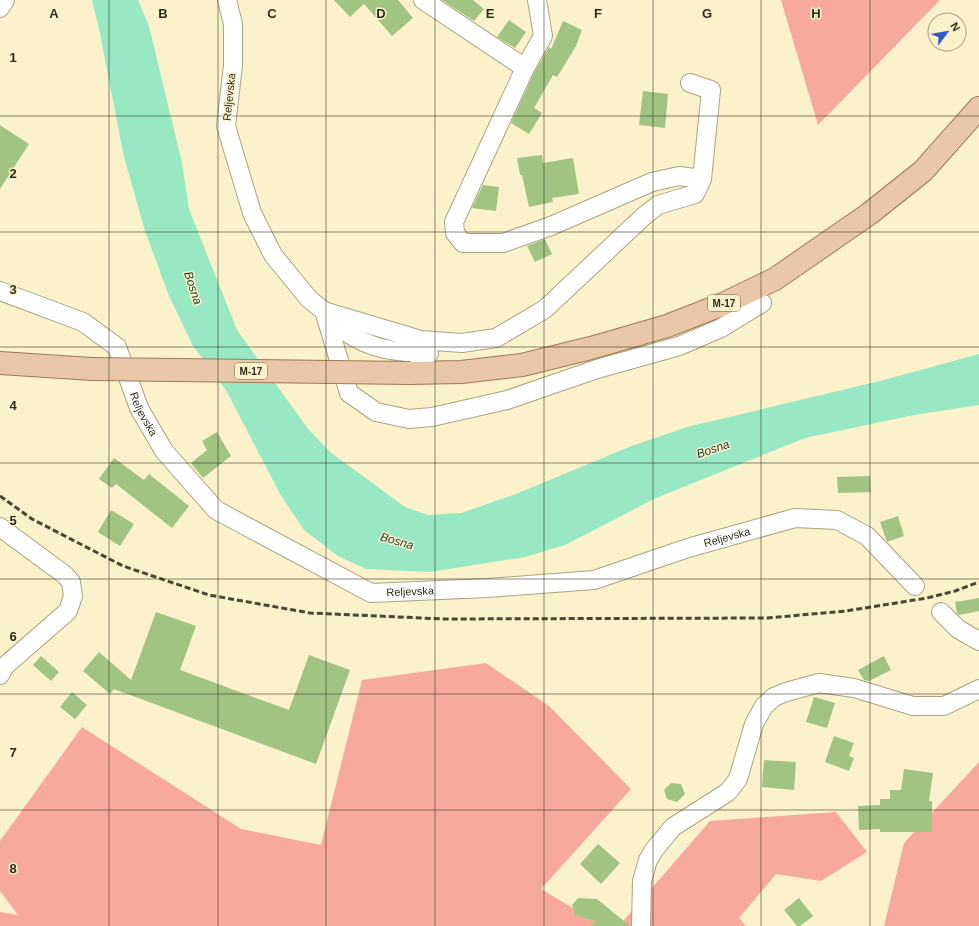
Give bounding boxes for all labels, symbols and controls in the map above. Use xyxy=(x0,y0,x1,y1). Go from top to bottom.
text: A xyxy=(49,6,59,21)
text: B xyxy=(158,6,168,21)
text: C xyxy=(267,6,277,21)
text: D xyxy=(376,6,386,21)
text: E xyxy=(486,6,495,21)
text: F xyxy=(594,6,602,21)
text: G xyxy=(702,6,712,21)
text: H xyxy=(811,6,821,21)
north arrow xyxy=(927,12,967,52)
text: N xyxy=(948,20,963,33)
text: 1 xyxy=(9,50,17,65)
street label: Reljevska xyxy=(221,72,238,121)
text: 2 xyxy=(9,166,17,181)
water label: Bosna xyxy=(181,270,205,307)
text: 3 xyxy=(9,282,17,297)
road number: M-17 xyxy=(708,295,740,311)
road number: M-17 xyxy=(235,363,267,379)
street label: Reljevska xyxy=(128,390,160,439)
text: 4 xyxy=(9,398,17,413)
water label: Bosna xyxy=(695,437,732,461)
text: 5 xyxy=(9,513,17,528)
street label: Reljevska xyxy=(702,525,752,549)
water label: Bosna xyxy=(379,530,416,553)
street label: Reljevska xyxy=(386,584,435,598)
text: 6 xyxy=(9,629,17,644)
text: 7 xyxy=(9,745,17,760)
text: 8 xyxy=(9,861,17,876)

